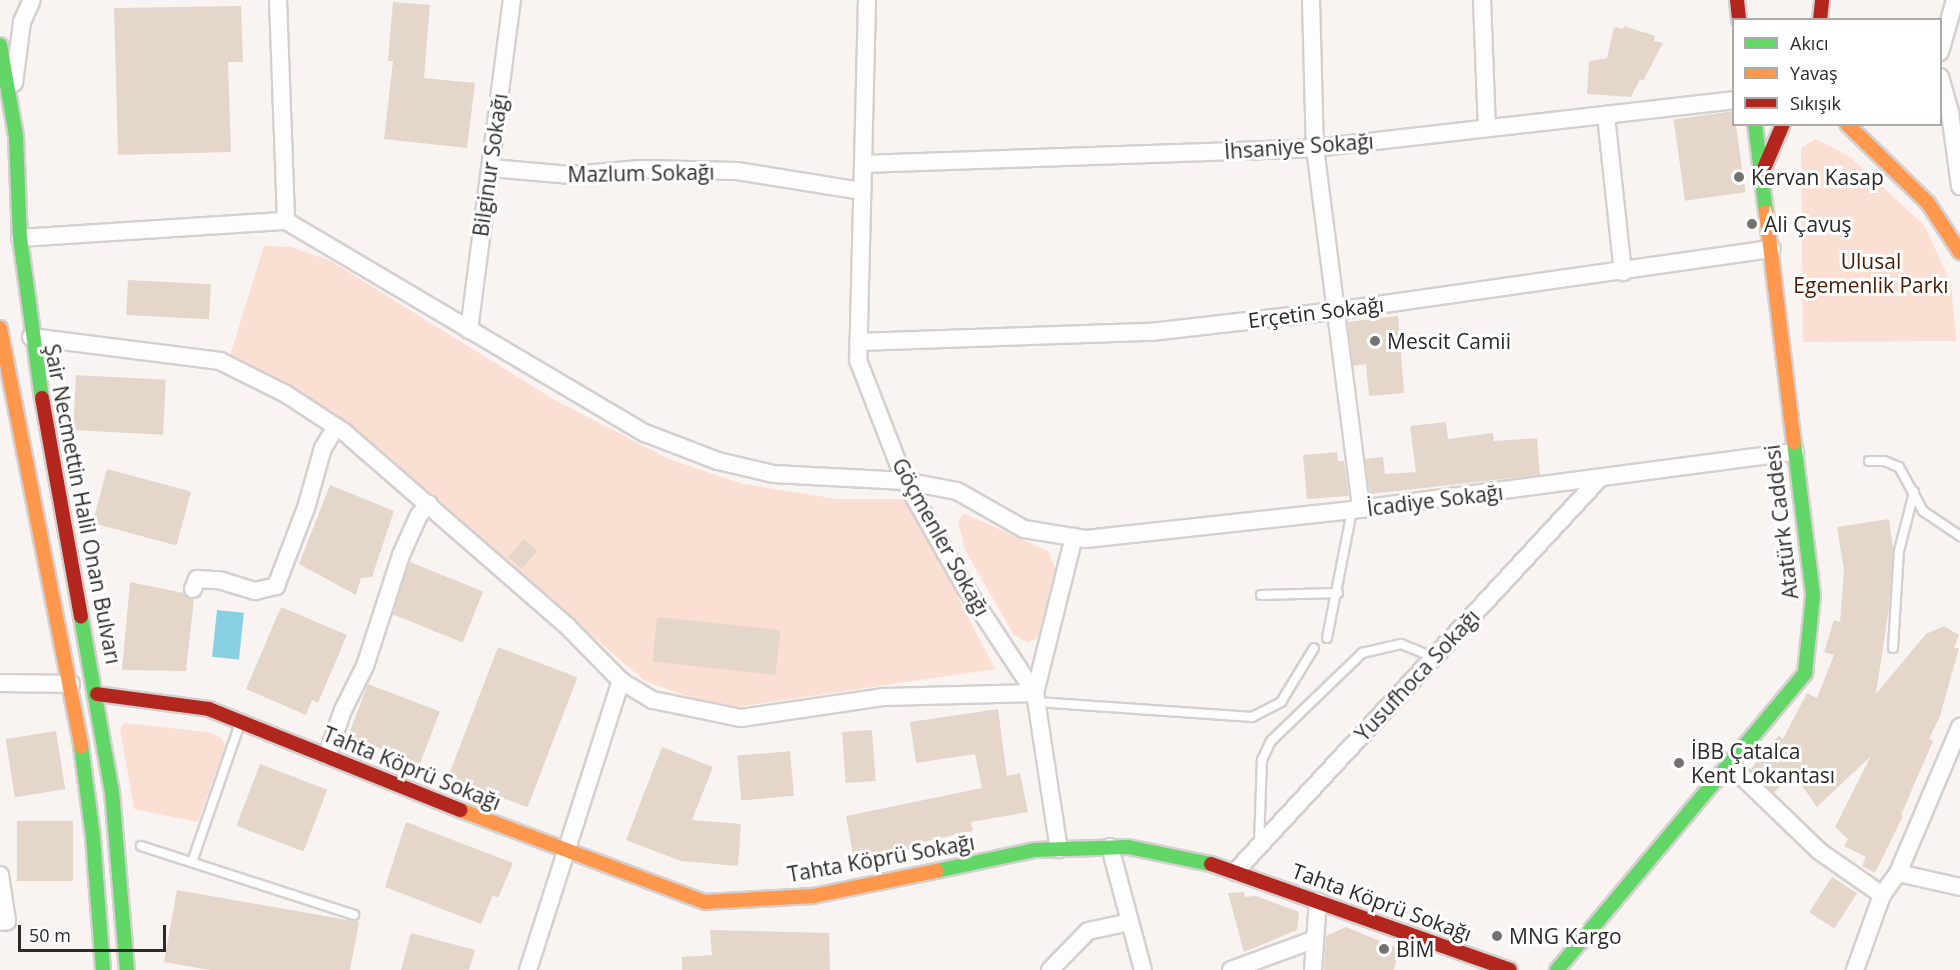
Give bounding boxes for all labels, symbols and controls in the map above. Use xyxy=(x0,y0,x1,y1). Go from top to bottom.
legend xyxy=(1732,18,1942,126)
text: Akıcı xyxy=(1790,31,1829,55)
text: Yavaş xyxy=(1790,61,1838,85)
text: Sıkışık xyxy=(1790,91,1841,115)
street label: Bilginur Sokağı xyxy=(467,92,513,238)
street label: İhsaniye Sokağı xyxy=(1223,128,1375,164)
street label: Mazlum Sokağı xyxy=(567,159,715,187)
place label: Kervan Kasap xyxy=(1751,164,1884,190)
marker: Kervan Kasap xyxy=(1732,170,1746,184)
place label: Ali Çavuş xyxy=(1764,211,1852,237)
marker: Ali Çavuş xyxy=(1745,217,1759,231)
park label: Ulusal Egemenlik Parkı xyxy=(1793,248,1949,298)
street label: Erçetin Sokağı xyxy=(1247,291,1385,333)
place label: Mescit Camii xyxy=(1387,328,1511,354)
marker: Mescit Camii xyxy=(1368,334,1382,348)
street label: Şair Necmettin Halil Onan Bulvarı xyxy=(40,342,126,666)
street label: Atatürk Caddesi xyxy=(1759,443,1803,601)
street label: Göçmenler Sokağı xyxy=(887,454,995,620)
street label: İcadiye Sokağı xyxy=(1365,479,1505,521)
street label: Yusufhoca Sokağı xyxy=(1350,604,1484,746)
street label: Tahta Köprü Sokağı xyxy=(319,721,505,815)
place label: İBB Çatalca Kent Lokantası xyxy=(1691,738,1835,788)
marker: İBB Çatalca Kent Lokantası xyxy=(1672,756,1686,770)
street label: Tahta Köprü Sokağı xyxy=(785,829,977,887)
street label: Tahta Köprü Sokağı xyxy=(1289,858,1475,946)
scale bar xyxy=(21,913,170,951)
text: 50 m xyxy=(29,923,71,947)
place label: MNG Kargo xyxy=(1509,923,1622,949)
marker: MNG Kargo xyxy=(1490,929,1504,943)
place label: BİM xyxy=(1396,936,1434,962)
marker: BİM xyxy=(1377,942,1391,956)

